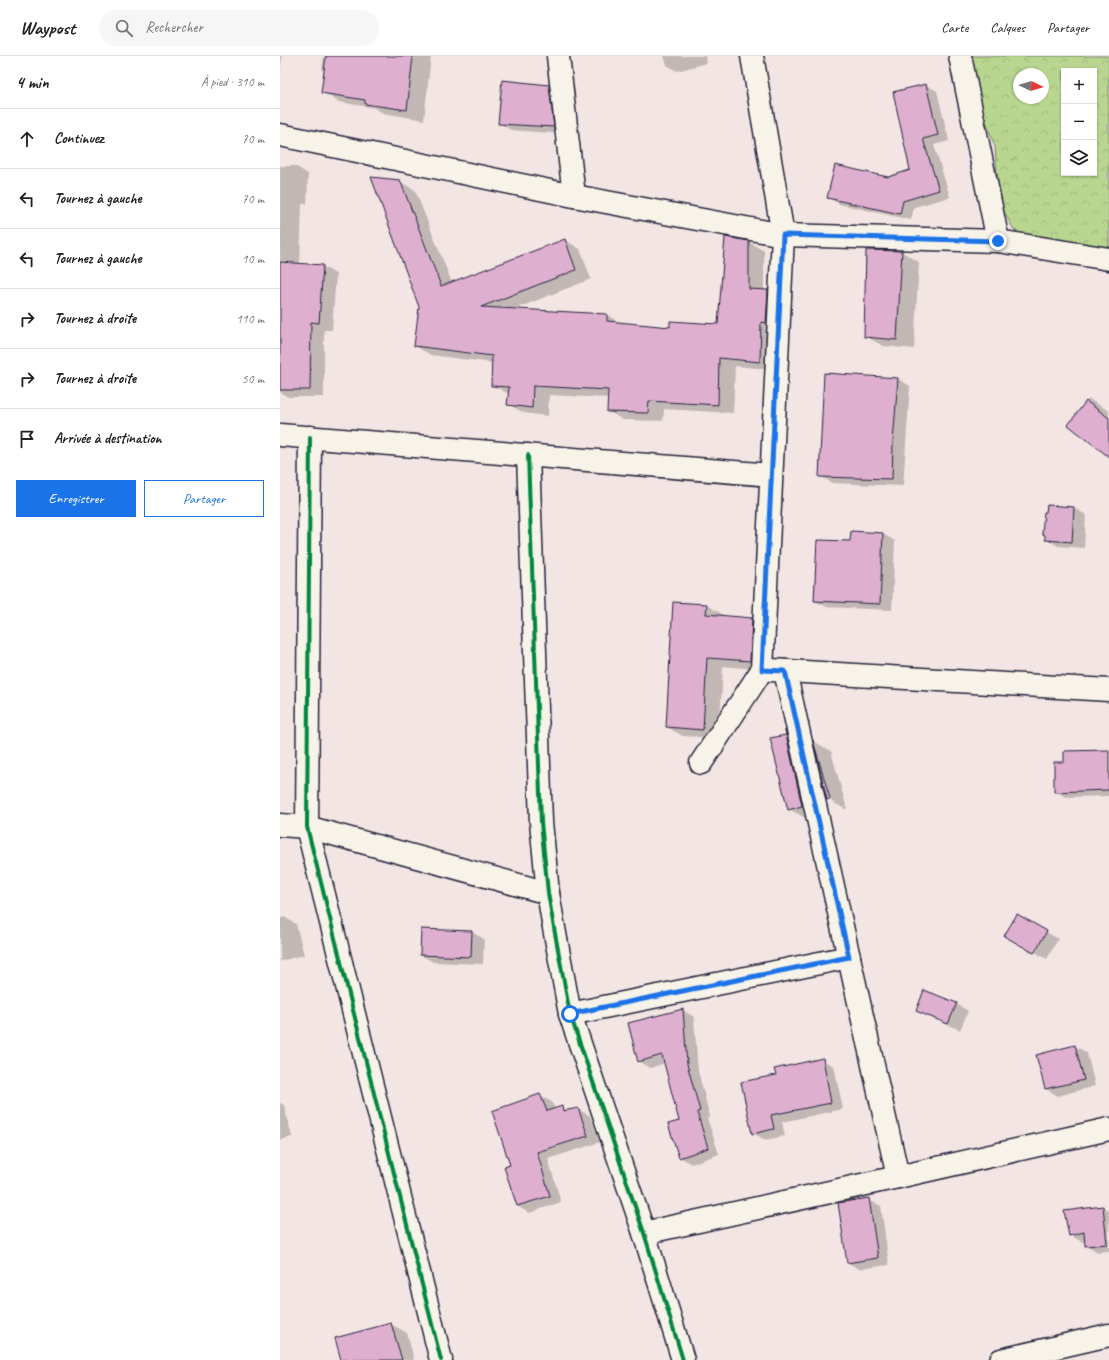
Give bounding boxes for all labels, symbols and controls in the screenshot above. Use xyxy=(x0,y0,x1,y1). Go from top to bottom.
search box xyxy=(99,10,379,46)
text: Waypost xyxy=(20,16,75,40)
icon: search xyxy=(113,17,135,39)
text: Rechercher xyxy=(145,18,203,37)
text: Carte xyxy=(941,19,968,36)
text: Calques xyxy=(990,19,1025,36)
text: Partager xyxy=(1047,19,1089,36)
north arrow xyxy=(1013,68,1049,104)
map controls xyxy=(1061,68,1097,176)
button: + xyxy=(1061,68,1097,104)
text: 4 min xyxy=(16,72,49,93)
text: À pied · 310 m xyxy=(201,74,264,90)
button: − xyxy=(1061,104,1097,140)
icon: ahead xyxy=(16,128,38,150)
text: Continuez xyxy=(54,129,104,148)
text: 70 m xyxy=(242,131,264,147)
button: layers xyxy=(1061,140,1097,176)
icon: left xyxy=(16,188,38,210)
text: Tournez à gauche xyxy=(54,189,141,208)
text: 70 m xyxy=(242,191,264,207)
route end xyxy=(989,232,1007,250)
icon: left xyxy=(16,248,38,270)
text: Tournez à gauche xyxy=(54,249,141,268)
text: 10 m xyxy=(242,251,264,267)
icon: right xyxy=(16,308,38,330)
text: Tournez à droite xyxy=(54,309,136,328)
text: 110 m xyxy=(236,311,264,327)
icon: right xyxy=(16,368,38,390)
text: Tournez à droite xyxy=(54,369,136,388)
text: 50 m xyxy=(242,371,264,387)
icon: arrive xyxy=(16,428,38,450)
text: Arrivée à destination xyxy=(54,429,162,448)
button: Enregistrer xyxy=(16,480,136,517)
button: Partager xyxy=(144,480,264,517)
route start xyxy=(561,1005,579,1023)

